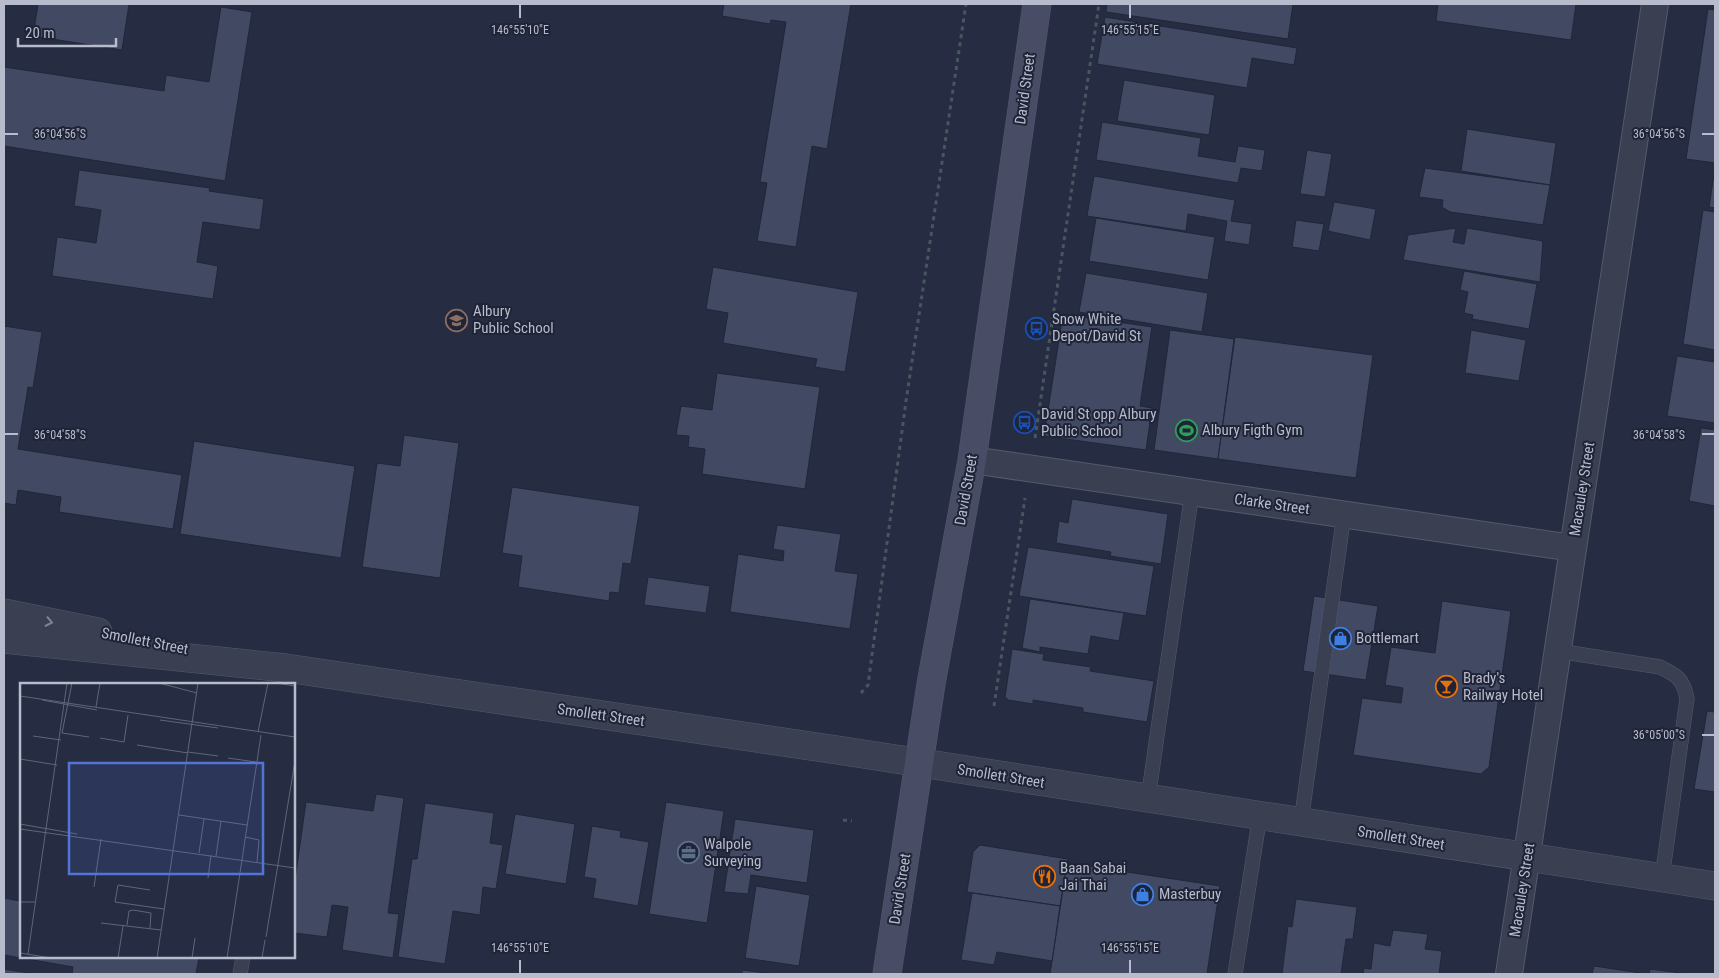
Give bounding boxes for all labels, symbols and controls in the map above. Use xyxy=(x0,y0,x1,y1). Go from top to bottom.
scale bar xyxy=(18,15,115,47)
text: 146°55'10"E xyxy=(491,23,549,37)
text: 146°55'15"E xyxy=(1101,23,1159,37)
text: 20 m xyxy=(25,24,55,42)
street label: David Street xyxy=(1011,52,1039,126)
text: 36°04'56"S xyxy=(34,127,86,141)
text: 36°04'56"S xyxy=(1633,127,1685,141)
place label: Albury Public School xyxy=(473,302,554,337)
school or university icon: Albury Public School xyxy=(445,308,469,332)
place label: Snow White Depot/David St xyxy=(1052,310,1141,345)
bus stop icon: Snow White Depot/David St xyxy=(1024,316,1048,340)
place label: David St opp Albury Public School xyxy=(1041,405,1157,440)
bus stop icon: David St opp Albury Public School xyxy=(1013,411,1037,435)
sports icon: Albury Figth Gym xyxy=(1174,418,1198,442)
place label: Albury Figth Gym xyxy=(1202,421,1303,439)
text: 36°04'58"S xyxy=(34,428,86,442)
text: 36°04'58"S xyxy=(1633,428,1685,442)
street label: Macauley Street xyxy=(1566,441,1598,537)
street label: David Street xyxy=(951,453,981,527)
street label: Clarke Street xyxy=(1233,490,1311,518)
one-way arrow xyxy=(44,616,53,627)
street label: Smollett Street xyxy=(100,624,190,658)
shop icon: Bottlemart xyxy=(1328,626,1352,650)
place label: Bottlemart xyxy=(1356,629,1419,647)
place label: Brady's Railway Hotel xyxy=(1463,669,1543,704)
bar icon: Brady's Railway Hotel xyxy=(1435,675,1459,699)
inset map xyxy=(20,683,295,958)
street label: Smollett Street xyxy=(556,700,646,730)
text: 36°05'00"S xyxy=(1633,728,1685,742)
street label: Smollett Street xyxy=(956,760,1046,792)
street label: Smollett Street xyxy=(1356,822,1446,854)
place label: Walpole Surveying xyxy=(704,835,761,870)
office icon: Walpole Surveying xyxy=(676,841,700,865)
street label: Macauley Street xyxy=(1506,842,1538,938)
street label: David Street xyxy=(886,852,914,926)
place label: Baan Sabai Jai Thai xyxy=(1060,859,1126,894)
restaurant icon: Baan Sabai Jai Thai xyxy=(1032,865,1056,889)
shop icon: Masterbuy xyxy=(1131,882,1155,906)
place label: Masterbuy xyxy=(1159,885,1221,903)
text: 146°55'10"E xyxy=(491,941,549,955)
text: 146°55'15"E xyxy=(1101,941,1159,955)

